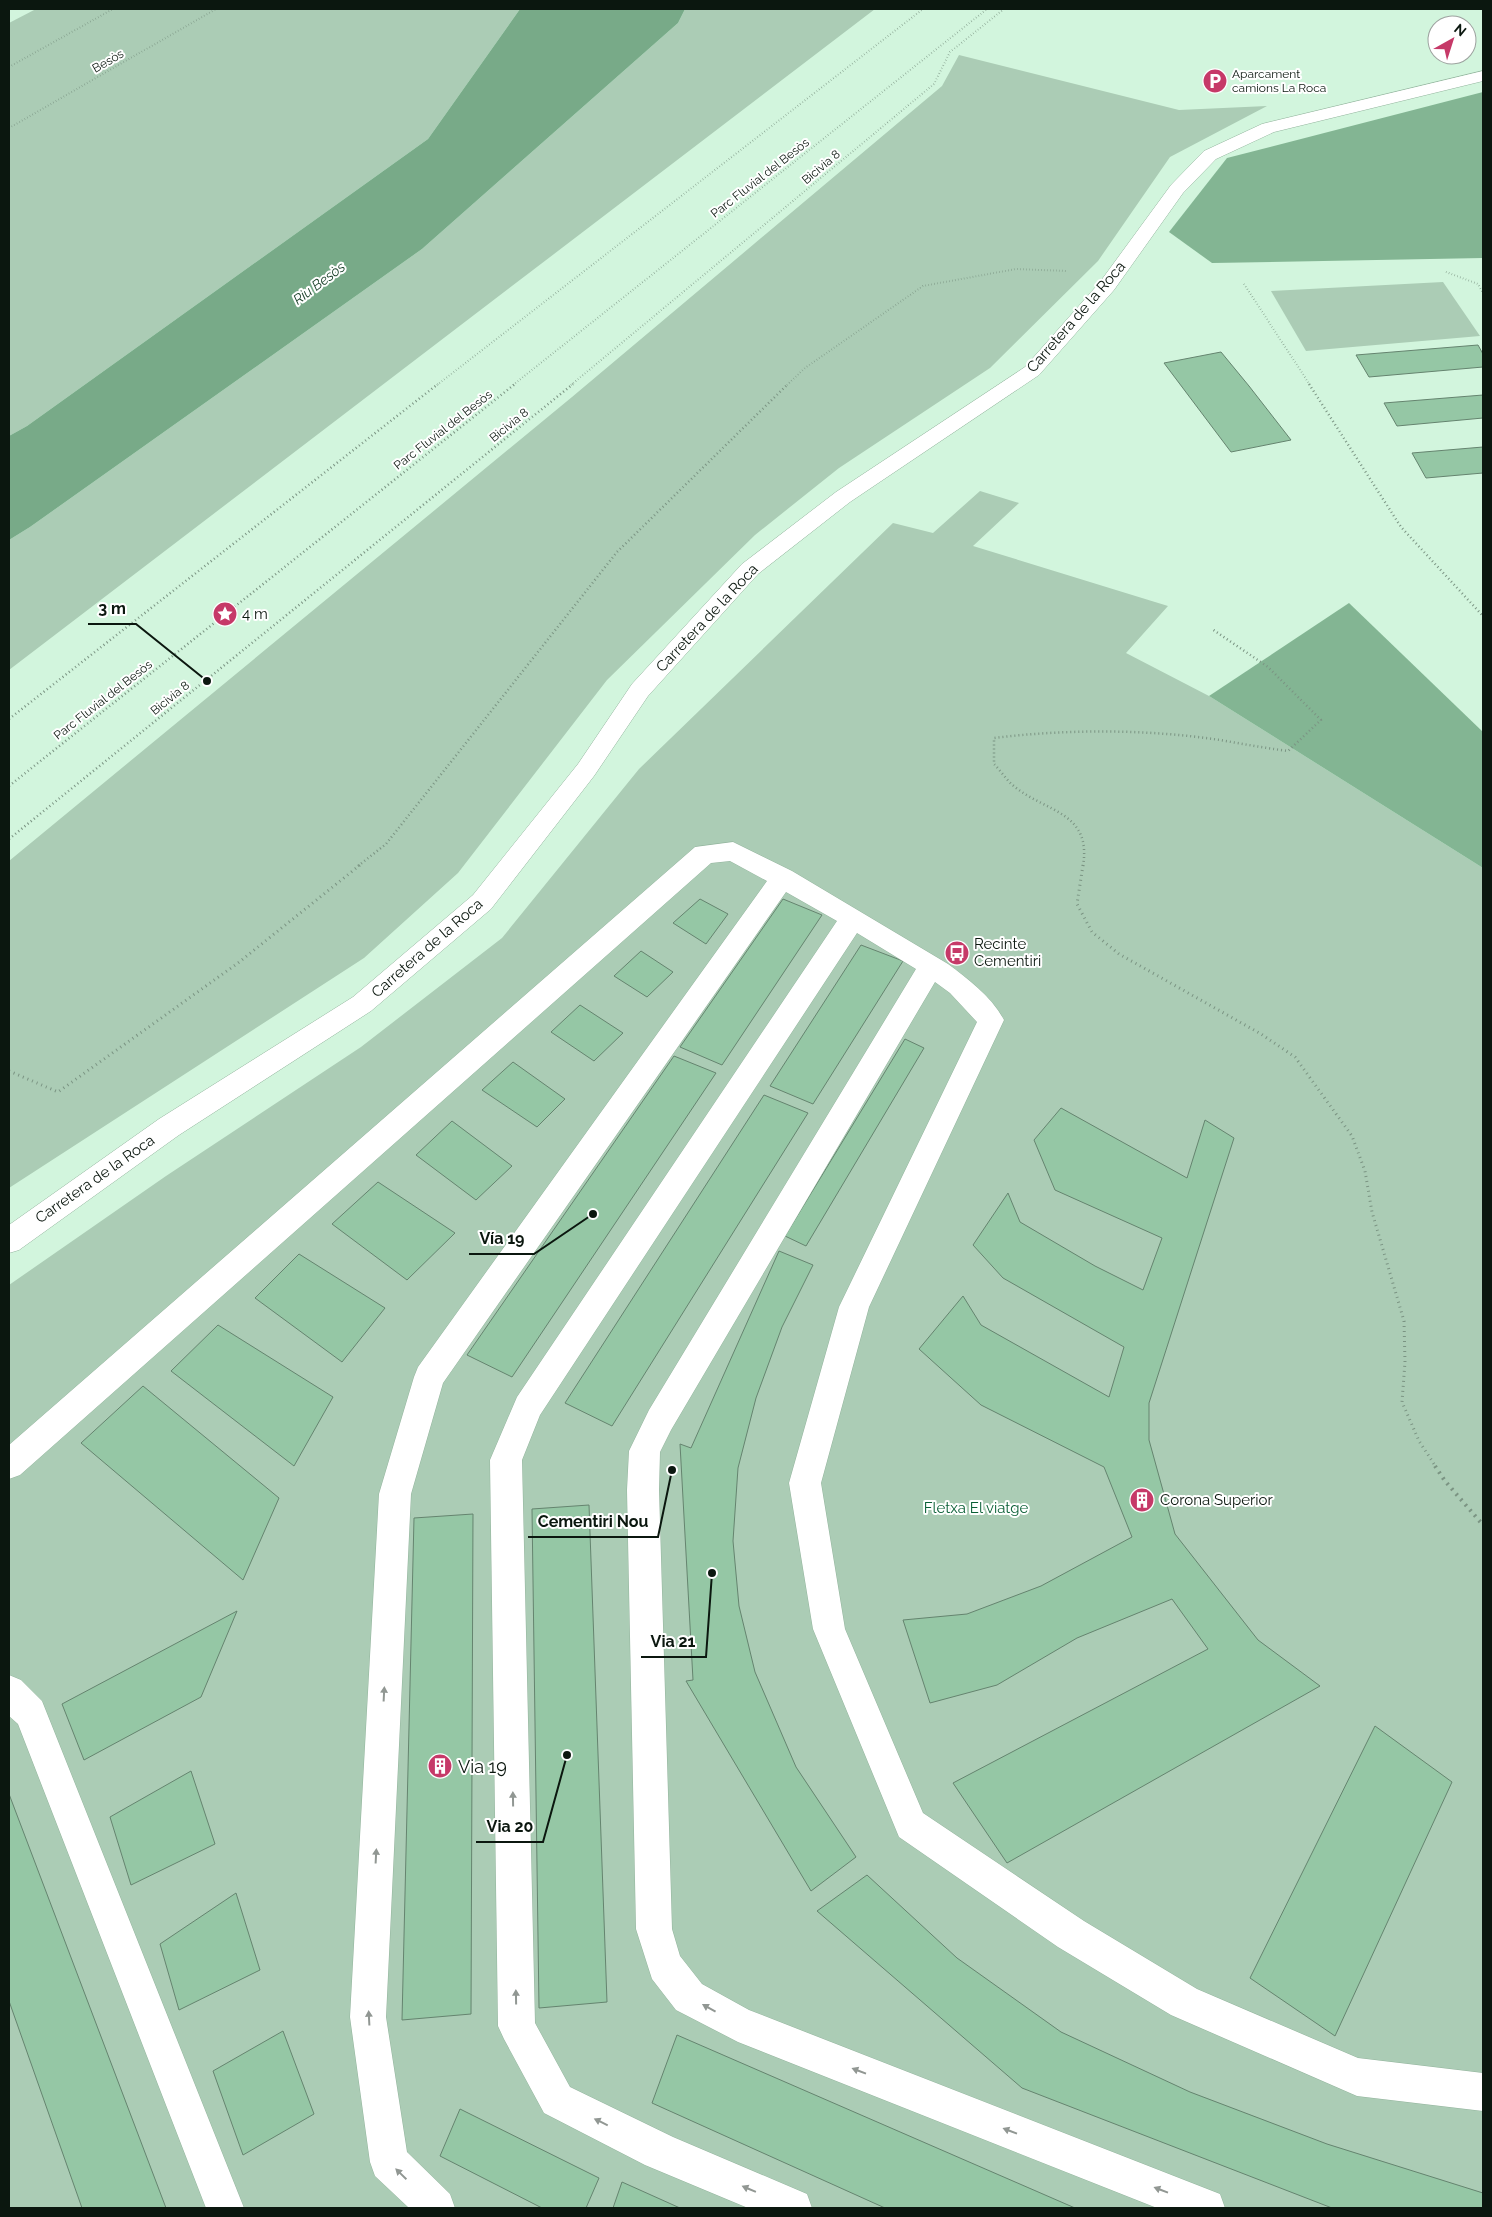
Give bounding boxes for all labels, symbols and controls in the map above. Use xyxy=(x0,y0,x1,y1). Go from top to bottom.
north arrow xyxy=(1427,15,1477,65)
text: N xyxy=(1451,20,1469,39)
street label: Besòs xyxy=(90,46,126,76)
place label: Aparcament camions La Roca xyxy=(1232,67,1326,95)
parking icon: Aparcament camions La Roca xyxy=(1202,68,1228,94)
street label: Parc Fluvial del Besòs xyxy=(708,135,812,221)
street label: Bicivia 8 xyxy=(799,147,843,187)
water label: Riu Besòs xyxy=(290,258,348,308)
street label: Carretera de la Roca xyxy=(1023,258,1129,376)
street label: Parc Fluvial del Besòs xyxy=(391,387,495,473)
street label: Bicivia 8 xyxy=(487,405,531,445)
street label: Carretera de la Roca xyxy=(652,560,762,676)
callout: 3 m xyxy=(88,593,136,624)
text: 3 m xyxy=(98,599,126,618)
place icon: 4 m xyxy=(212,601,238,627)
place label: 4 m xyxy=(242,605,268,623)
street label: Parc Fluvial del Besòs xyxy=(51,657,155,743)
street label: Bicivia 8 xyxy=(148,678,192,718)
street label: Carretera de la Roca xyxy=(368,895,486,1001)
place label: Recinte Cementiri xyxy=(974,935,1041,970)
bus stop icon: Recinte Cementiri xyxy=(944,940,970,966)
street label: Carretera de la Roca xyxy=(32,1131,158,1227)
callout: Vía 19 xyxy=(469,1223,534,1254)
text: Vía 19 xyxy=(479,1229,525,1248)
building icon: Corona Superior xyxy=(1129,1487,1155,1513)
place label: Corona Superior xyxy=(1160,1491,1273,1509)
park label: Fletxa El viatge xyxy=(924,1499,1029,1517)
callout: Cementiri Nou xyxy=(528,1506,658,1537)
text: Cementiri Nou xyxy=(538,1512,648,1531)
callout: Via 21 xyxy=(641,1626,706,1657)
text: Via 21 xyxy=(651,1632,696,1651)
one-way arrow xyxy=(381,1686,389,1702)
building icon: Via 19 xyxy=(427,1753,453,1779)
place label: Via 19 xyxy=(458,1756,507,1777)
one-way arrow xyxy=(508,1791,516,1807)
callout: Via 20 xyxy=(476,1811,543,1842)
text: Via 20 xyxy=(487,1817,534,1836)
one-way arrow xyxy=(372,1848,380,1864)
one-way arrow xyxy=(512,1989,520,2005)
one-way arrow xyxy=(702,2004,716,2012)
one-way arrow xyxy=(364,2010,372,2026)
one-way arrow xyxy=(851,2067,866,2075)
one-way arrow xyxy=(593,2118,608,2126)
one-way arrow xyxy=(1002,2127,1017,2135)
one-way arrow xyxy=(395,2168,407,2180)
one-way arrow xyxy=(741,2185,756,2192)
one-way arrow xyxy=(1154,2186,1168,2194)

